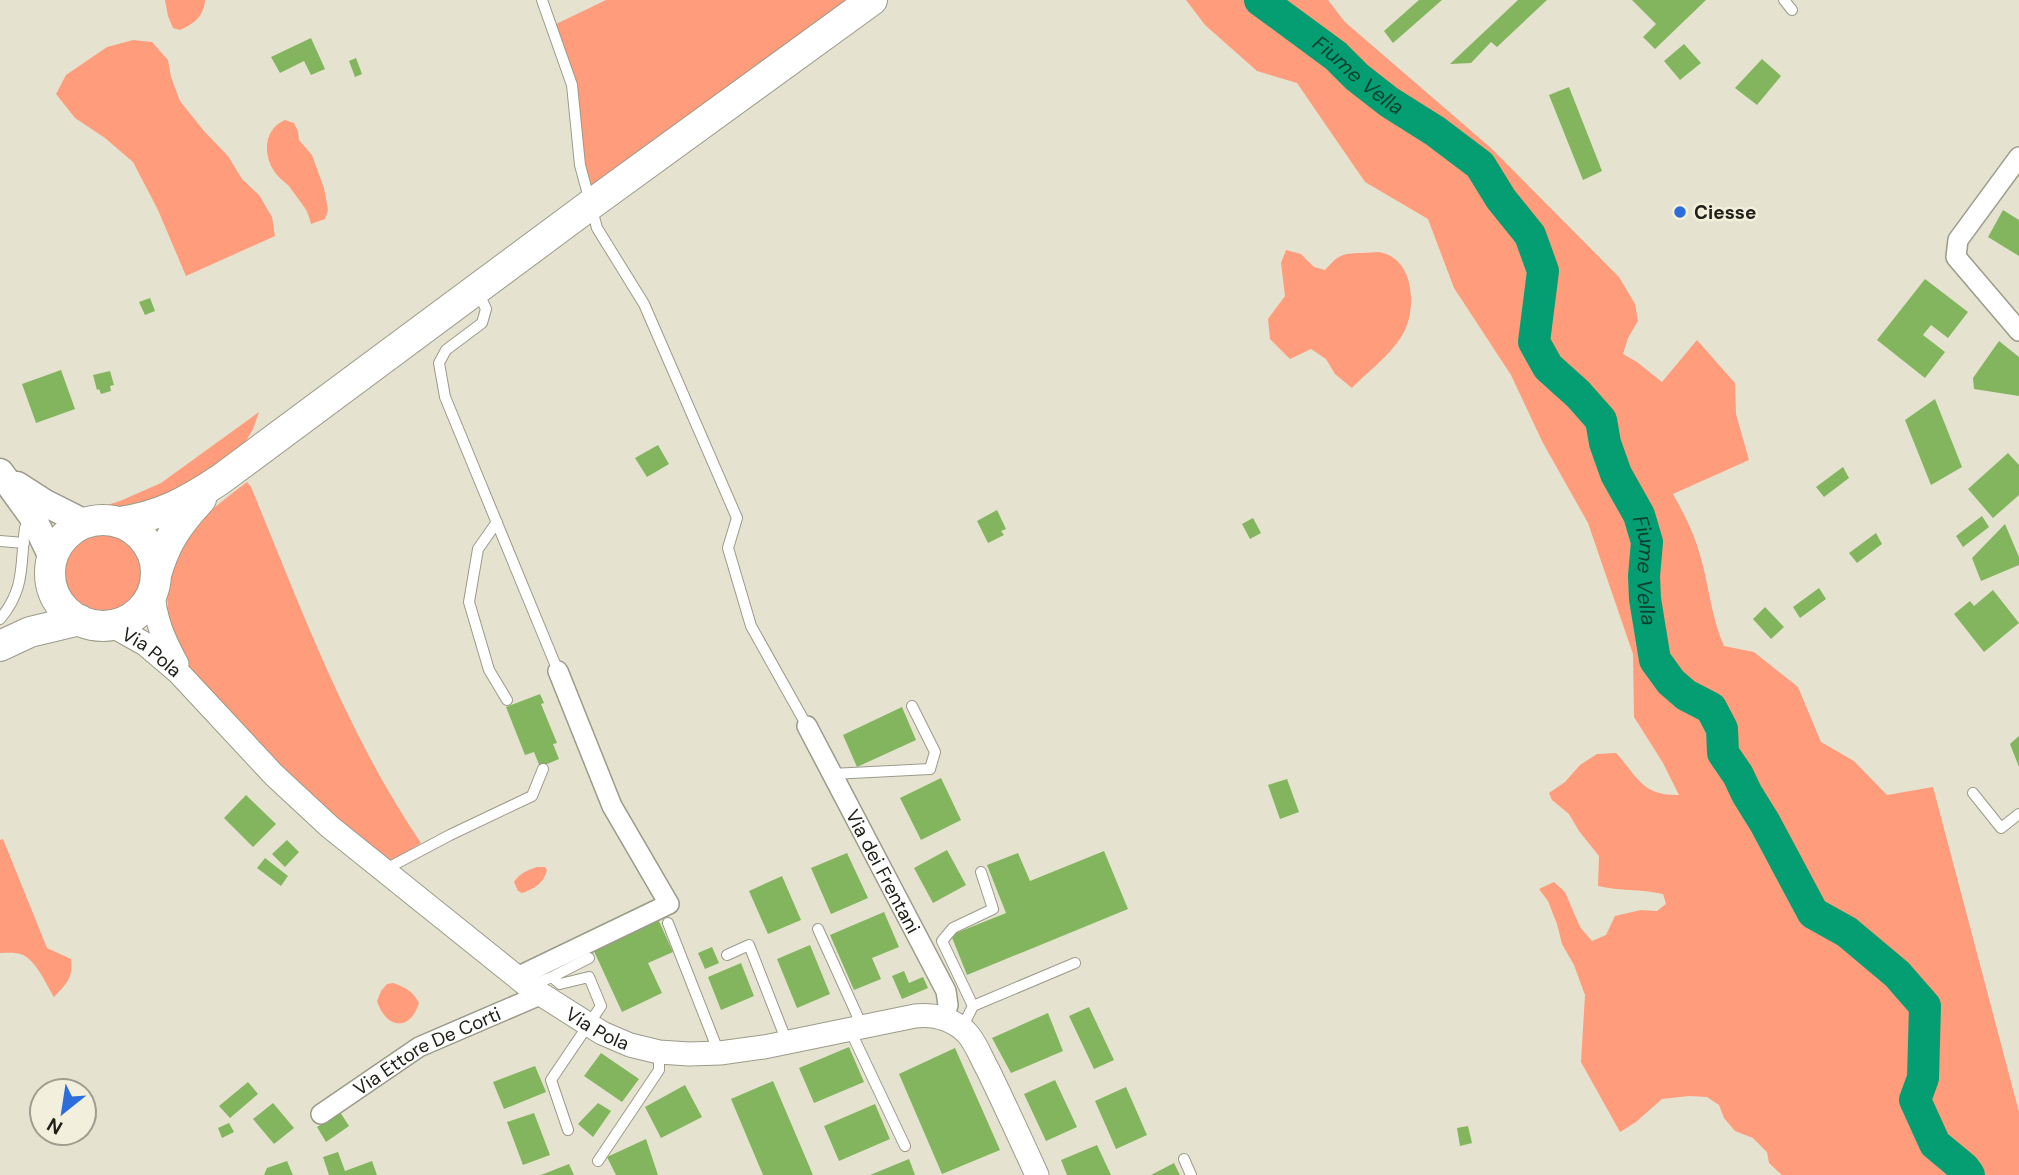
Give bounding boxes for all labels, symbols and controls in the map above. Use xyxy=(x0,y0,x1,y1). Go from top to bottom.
water label: Fiume Vella xyxy=(1307,29,1409,122)
place label: Ciesse xyxy=(1694,200,1756,225)
marker: Ciesse xyxy=(1672,204,1688,220)
water label: Fiume Vella xyxy=(1626,512,1663,628)
street label: Via Pola xyxy=(118,621,187,682)
street label: Via dei Frentani xyxy=(840,805,926,938)
street label: Via Ettore De Corti xyxy=(348,1001,504,1101)
street label: Via Pola xyxy=(561,1001,633,1056)
north arrow xyxy=(28,1077,98,1147)
text: N xyxy=(42,1112,67,1141)

